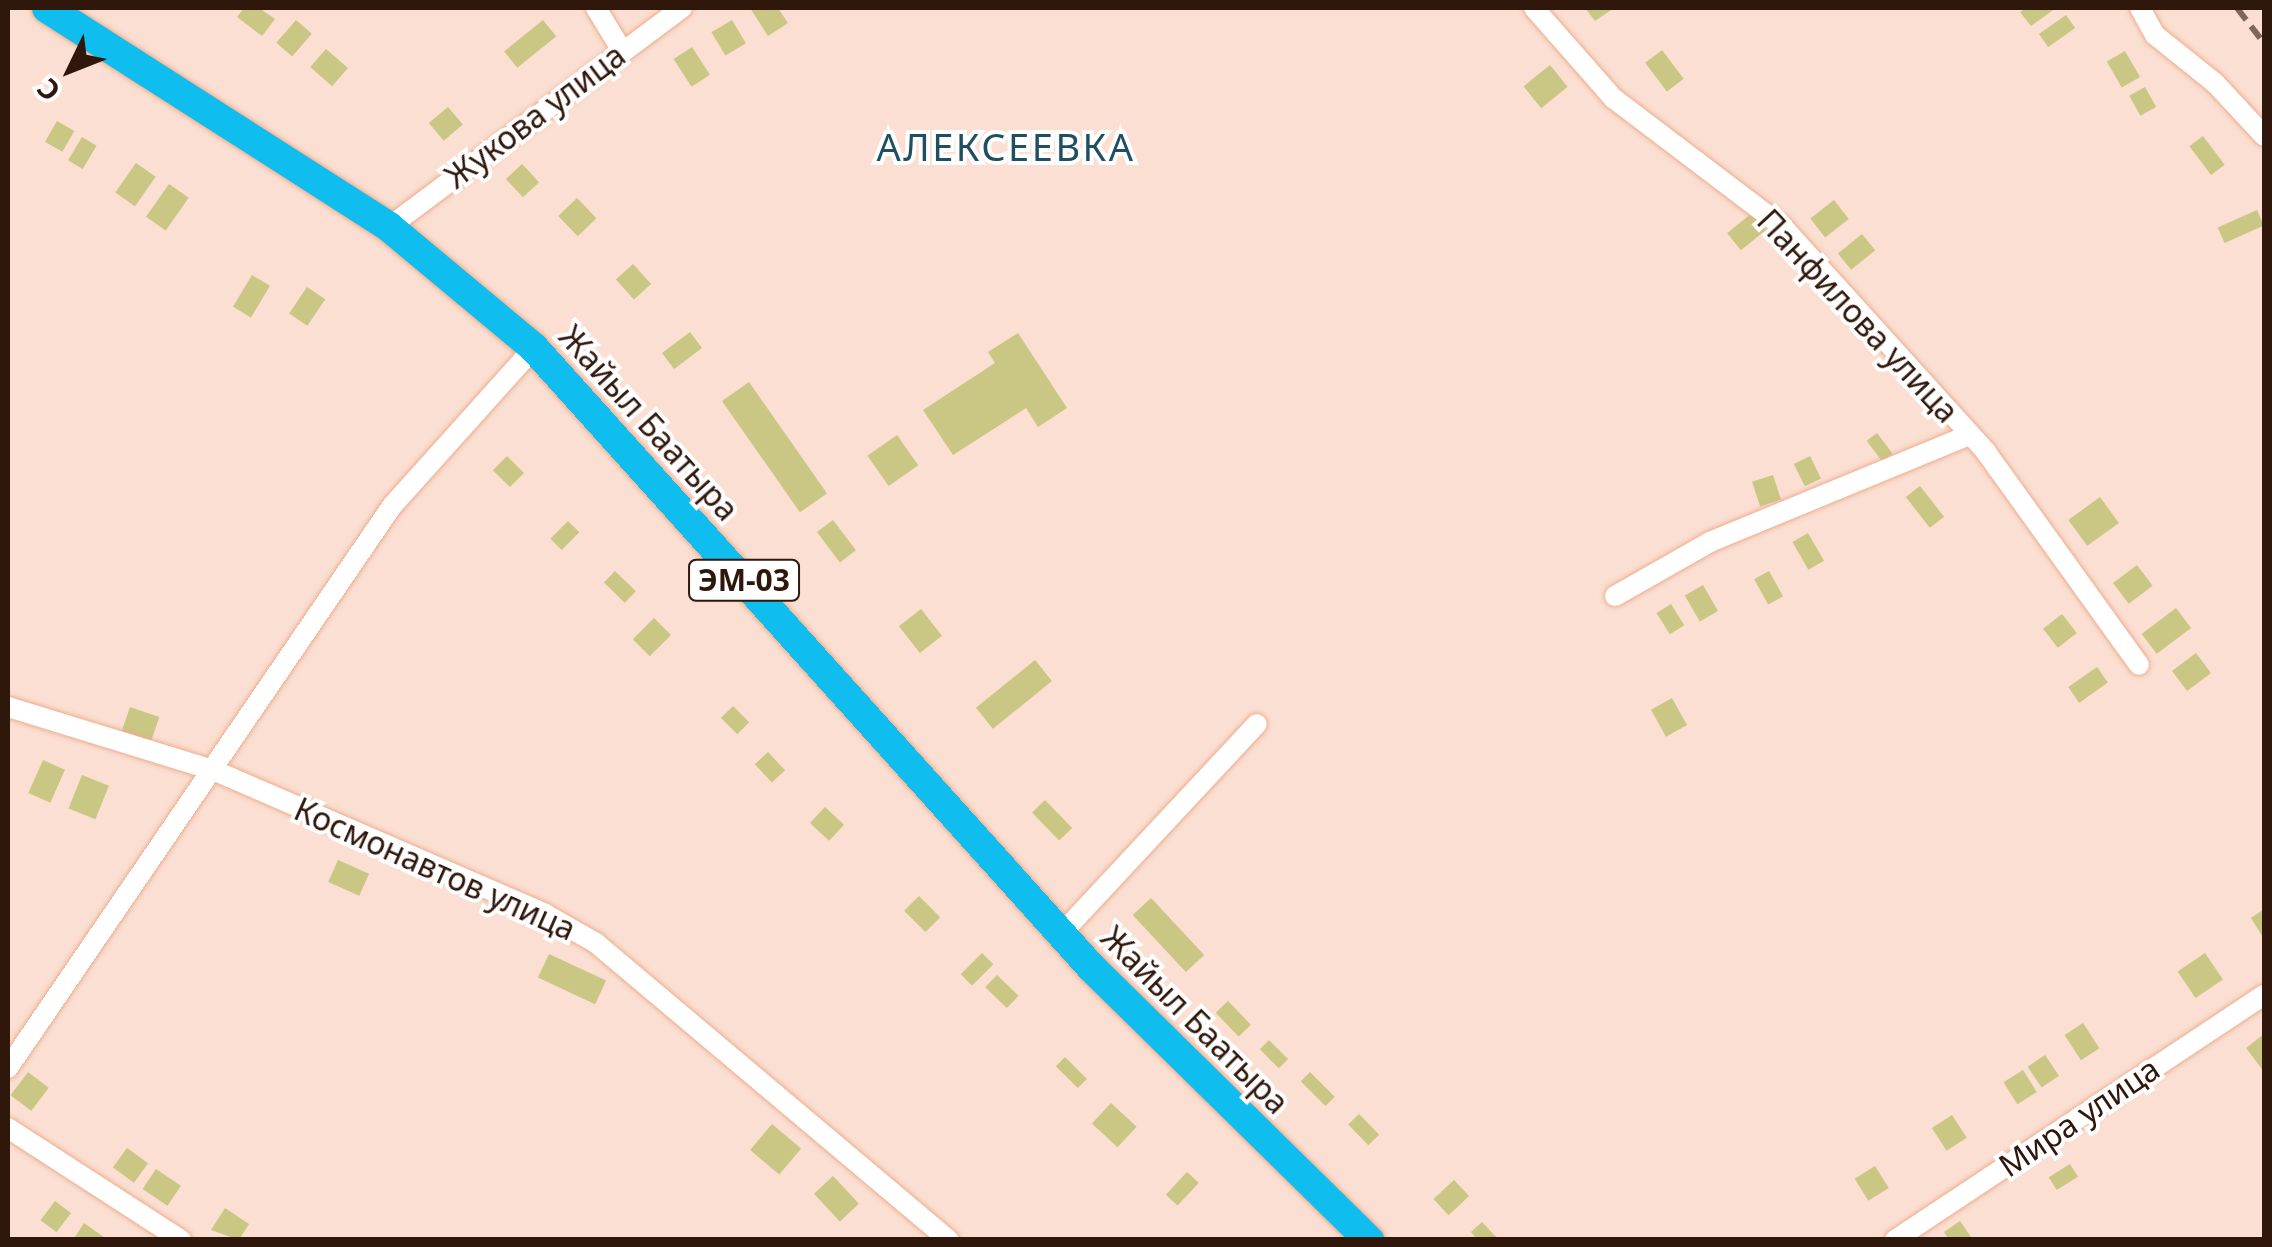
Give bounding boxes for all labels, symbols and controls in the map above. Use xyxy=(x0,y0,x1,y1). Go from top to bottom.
north arrow xyxy=(20,20,120,120)
street label: Жукова улица xyxy=(438,36,632,196)
text: С xyxy=(28,71,68,110)
district label: АЛЕКСЕЕВКА xyxy=(876,124,1136,170)
street label: Панфилова улица xyxy=(1749,202,1967,430)
street label: Жайыл Баатыра xyxy=(551,318,747,528)
road number: ЭМ-03 xyxy=(686,555,802,605)
street label: Космонавтов улица xyxy=(289,790,581,948)
street label: Жайыл Баатыра xyxy=(1093,918,1297,1122)
street label: Мира улица xyxy=(1992,1049,2166,1185)

